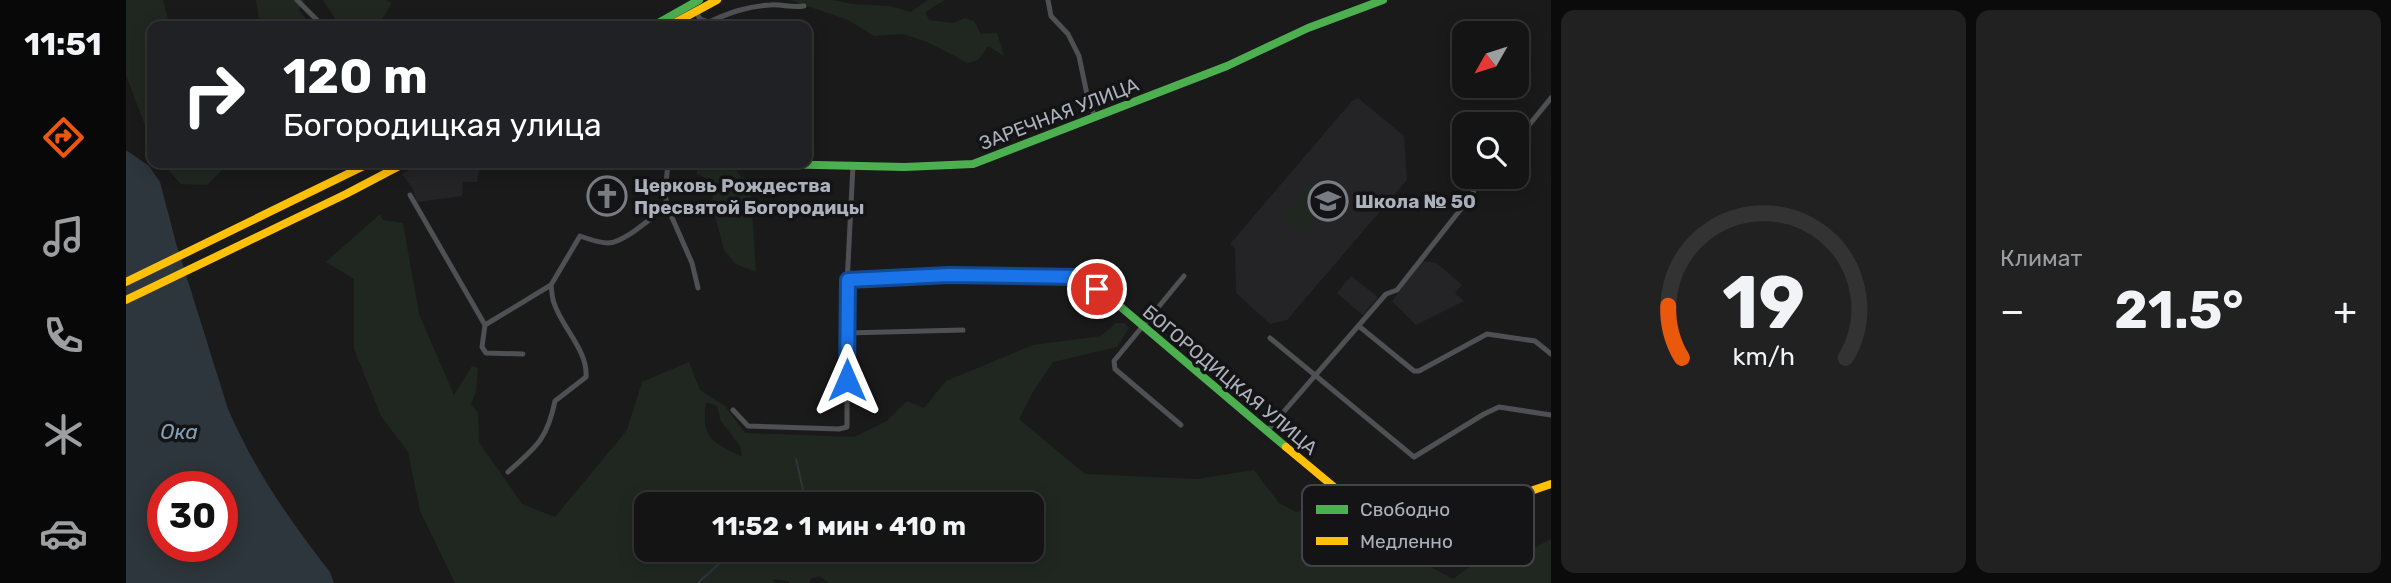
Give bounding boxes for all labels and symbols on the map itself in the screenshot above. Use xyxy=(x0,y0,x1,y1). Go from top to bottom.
north arrow xyxy=(1452,21,1530,98)
street label: ЗАРЕЧНАЯ УЛИЦА xyxy=(976,73,1142,155)
place label: Церковь Рождества Пресвятой Богородицы xyxy=(634,174,864,219)
church icon: Церковь Рождества Пресвятой Богородицы xyxy=(586,175,628,217)
school or university icon: Школа № 50 xyxy=(1307,180,1349,222)
place label: Школа № 50 xyxy=(1355,190,1476,213)
pin xyxy=(1067,259,1127,319)
street label: БОГОРОДИЦКАЯ УЛИЦА xyxy=(1138,300,1322,460)
position arrow xyxy=(810,343,884,417)
water label: Ока xyxy=(160,419,198,444)
speed limit sign: 30 xyxy=(147,471,238,562)
legend xyxy=(1302,485,1534,566)
text: Свободно xyxy=(1360,498,1450,521)
text: Медленно xyxy=(1360,530,1453,553)

